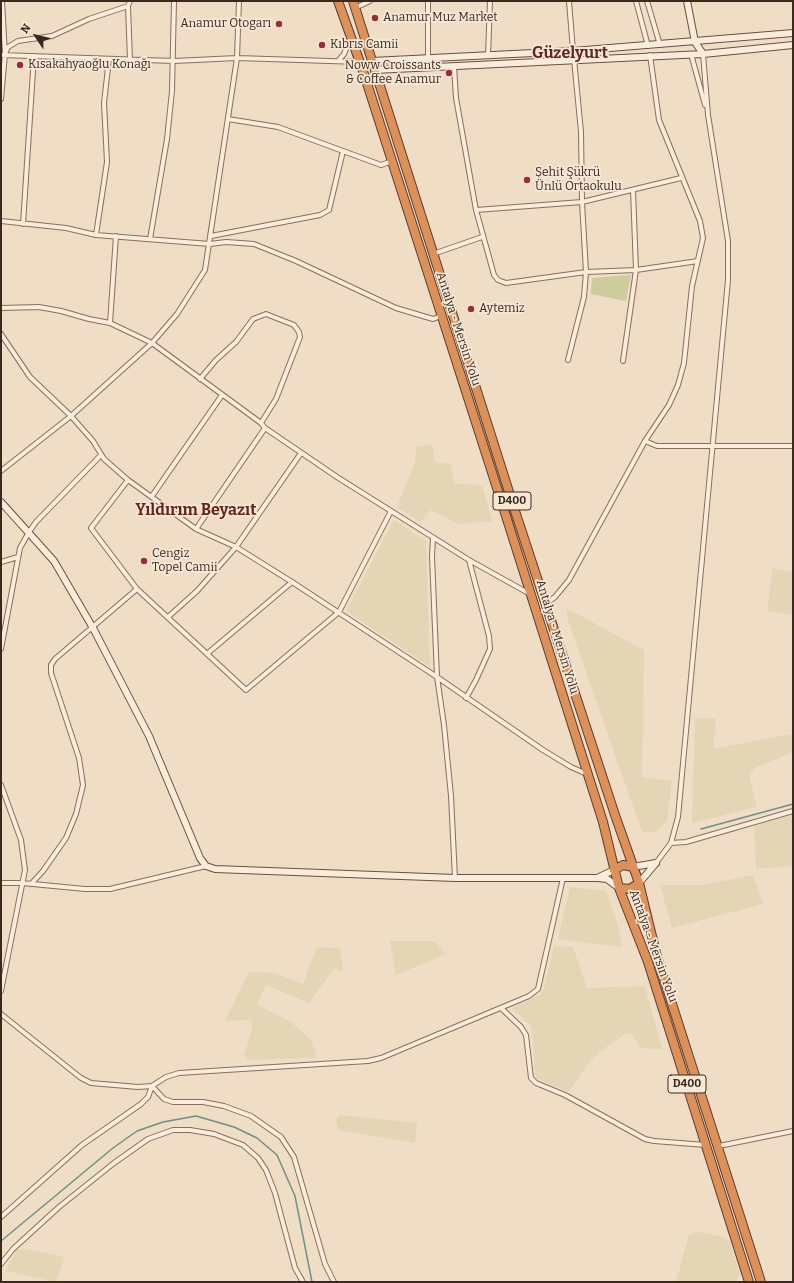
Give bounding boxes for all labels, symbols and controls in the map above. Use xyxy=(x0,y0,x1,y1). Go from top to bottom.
place label: Anamur Muz Market xyxy=(383,11,498,25)
marker: Anamur Muz Market xyxy=(370,13,380,23)
north arrow xyxy=(16,16,56,56)
place label: Anamur Otogarı xyxy=(180,17,271,31)
marker: Anamur Otogarı xyxy=(274,19,284,29)
text: N xyxy=(18,22,34,36)
place label: Kıbrıs Camii xyxy=(330,38,398,52)
marker: Kıbrıs Camii xyxy=(317,40,327,50)
district label: Güzelyurt xyxy=(532,44,608,64)
place label: Kısakahyaoğlu Konağı xyxy=(28,58,151,72)
place label: Noww Croissants & Coffee Anamur xyxy=(345,59,441,87)
marker: Kısakahyaoğlu Konağı xyxy=(15,60,25,70)
marker: Noww Croissants & Coffee Anamur xyxy=(444,68,454,78)
place label: Şehit Şükrü Ünlü Ortaokulu xyxy=(535,166,622,194)
marker: Şehit Şükrü Ünlü Ortaokulu xyxy=(522,175,532,185)
street label: Antalya - Mersin Yolu xyxy=(433,270,483,388)
place label: Aytemiz xyxy=(479,302,525,316)
marker: Aytemiz xyxy=(466,304,476,314)
road number: D400 xyxy=(493,492,531,510)
district label: Yıldırım Beyazıt xyxy=(136,501,256,521)
place label: Cengiz Topel Camii xyxy=(152,547,218,575)
marker: Cengiz Topel Camii xyxy=(139,556,149,566)
street label: Antalya - Mersin Yolu xyxy=(533,578,581,696)
street label: Antalya - Mersin Yolu xyxy=(626,888,680,1004)
road number: D400 xyxy=(668,1075,706,1093)

